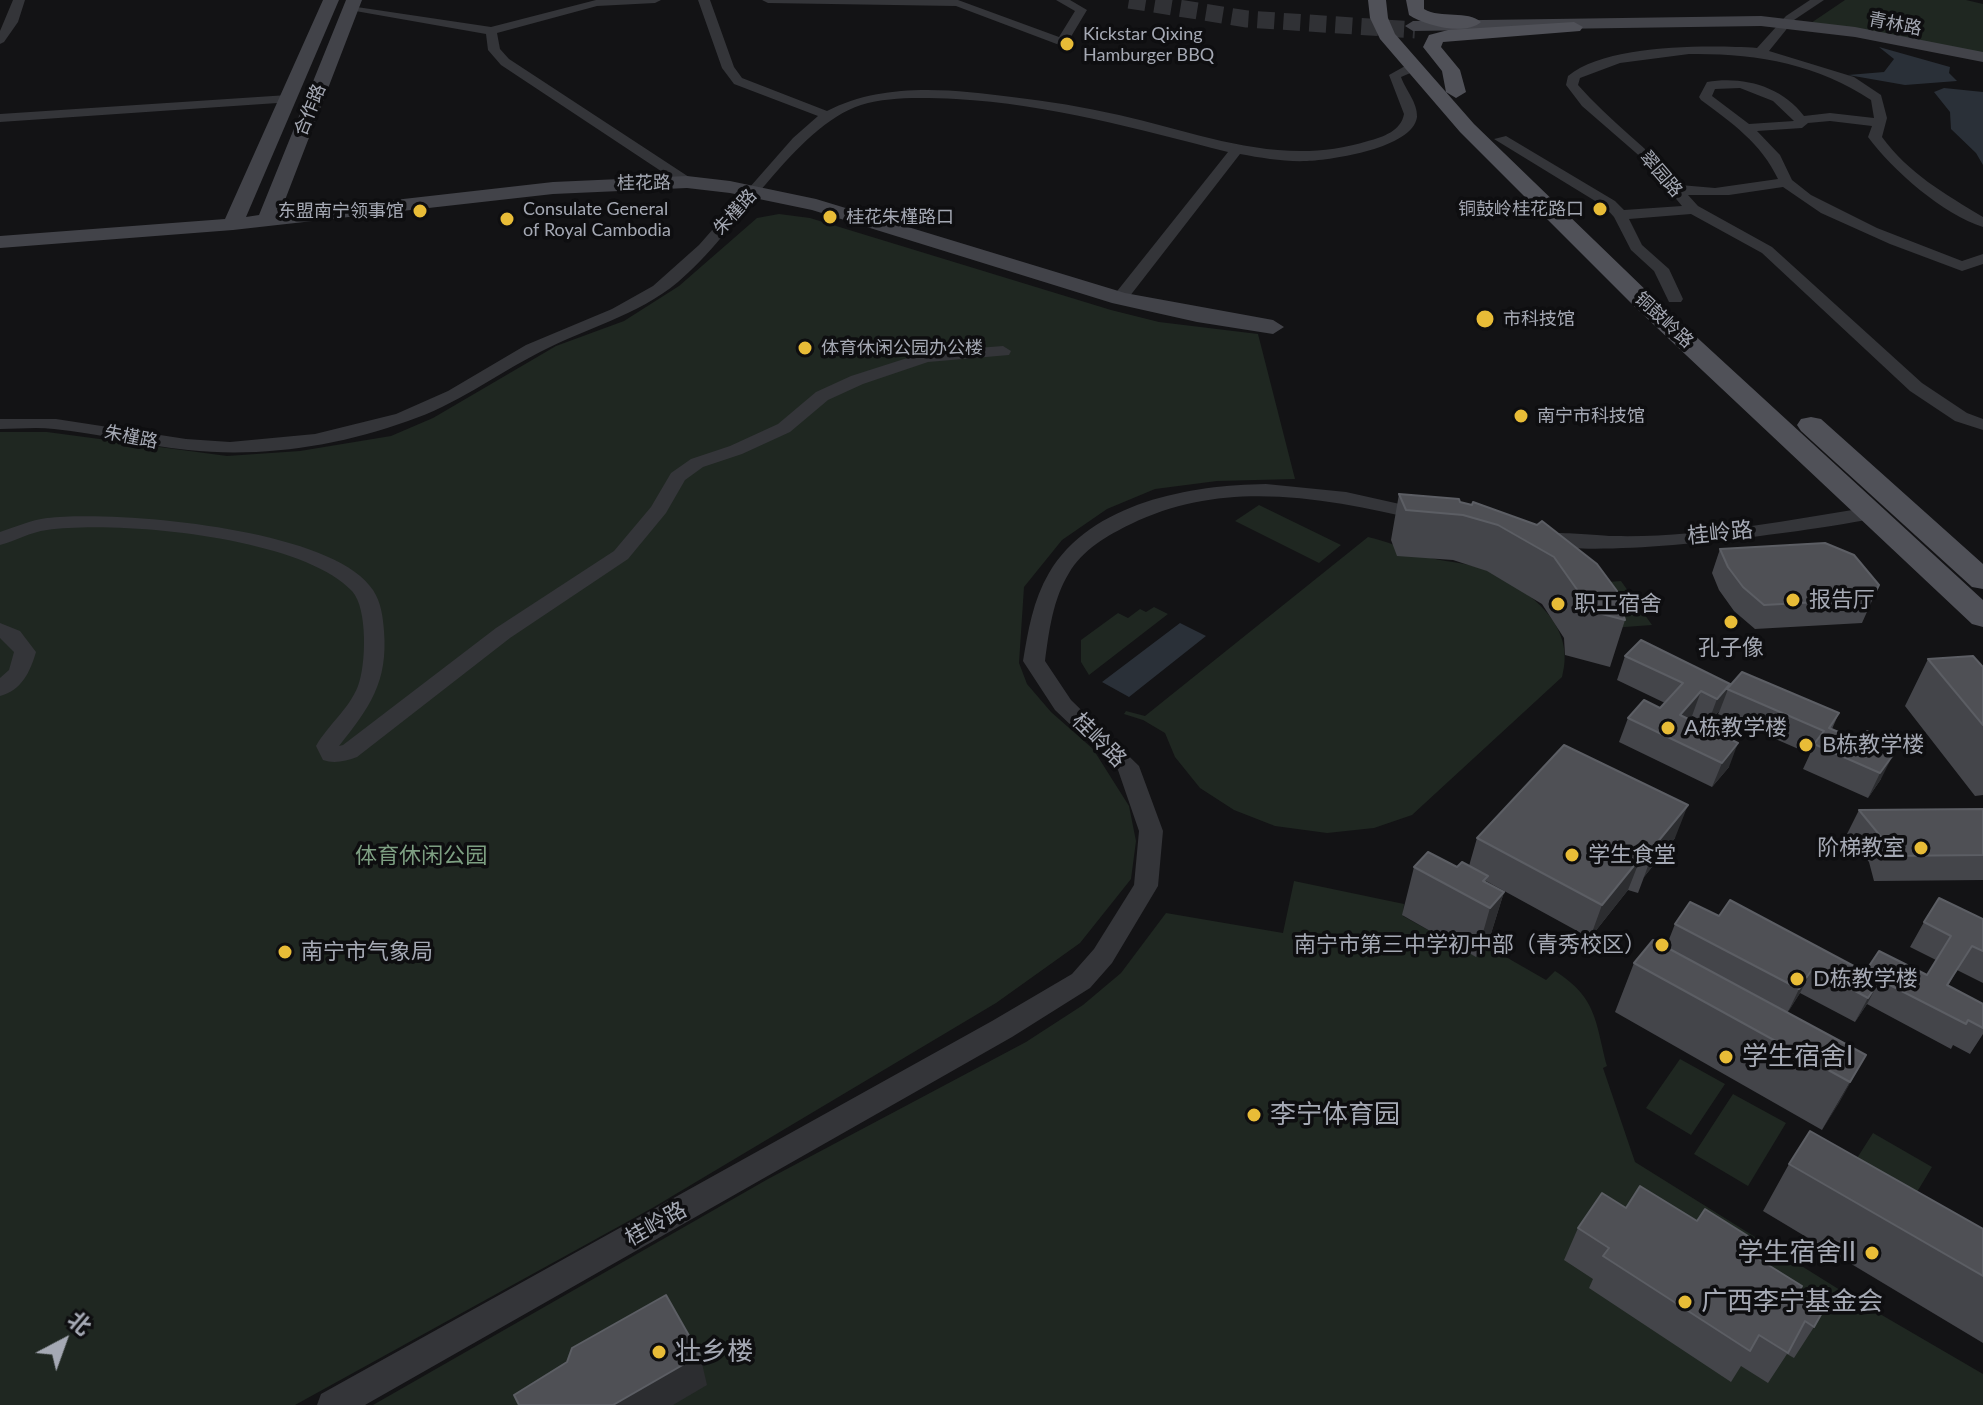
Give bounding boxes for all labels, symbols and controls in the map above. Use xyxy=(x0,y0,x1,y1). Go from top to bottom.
street label: 青林路 xyxy=(1866,8,1924,40)
place label: Kickstar Qixing Hamburger BBQ xyxy=(1083,23,1214,66)
marker: Kickstar Qixing Hamburger BBQ xyxy=(1058,35,1076,53)
street label: 合作路 xyxy=(290,81,330,139)
street label: 翠园路 xyxy=(1635,147,1687,201)
street label: 桂花路 xyxy=(617,172,671,194)
street label: 朱槿路 xyxy=(709,185,761,239)
place label: Consulate General of Royal Cambodia xyxy=(523,198,671,240)
place label: 铜鼓岭桂花路口 xyxy=(1458,198,1584,220)
place label: 东盟南宁领事馆 xyxy=(278,200,404,222)
marker: 铜鼓岭桂花路口 xyxy=(1591,200,1609,218)
marker: 东盟南宁领事馆 xyxy=(411,202,429,220)
place label: 桂花朱槿路口 xyxy=(846,206,954,228)
marker: 桂花朱槿路口 xyxy=(821,208,839,226)
marker: Consulate General of Royal Cambodia xyxy=(498,210,516,228)
street label: 铜鼓岭路 xyxy=(1630,288,1698,352)
marker: 市科技馆 xyxy=(1474,308,1496,330)
place label: 市科技馆 xyxy=(1503,308,1575,330)
place label: 体育休闲公园办公楼 xyxy=(821,337,983,359)
marker: 体育休闲公园办公楼 xyxy=(796,339,814,357)
place label: 南宁市科技馆 xyxy=(1537,405,1645,427)
marker: 南宁市科技馆 xyxy=(1512,407,1530,425)
street label: 朱槿路 xyxy=(102,421,160,453)
street label: 桂岭路 xyxy=(1686,516,1754,550)
place label: 报告厅 xyxy=(1809,587,1875,613)
place label: 职工宿舍 xyxy=(1574,591,1662,617)
marker: 报告厅 xyxy=(1784,591,1802,609)
marker: 职工宿舍 xyxy=(1549,595,1567,613)
marker: 孔子像 xyxy=(1722,613,1740,631)
place label: 孔子像 xyxy=(1698,635,1764,661)
street label: 桂岭路 xyxy=(1066,707,1132,773)
place label: A栋教学楼 xyxy=(1684,715,1787,741)
marker: A栋教学楼 xyxy=(1659,719,1677,737)
place label: B栋教学楼 xyxy=(1822,732,1924,758)
marker: B栋教学楼 xyxy=(1797,736,1815,754)
place label: 阶梯教室 xyxy=(1817,835,1905,861)
marker: 阶梯教室 xyxy=(1912,839,1930,857)
place label: 学生食堂 xyxy=(1588,842,1676,868)
park label: 体育休闲公园 xyxy=(355,843,487,869)
marker: 学生食堂 xyxy=(1563,846,1581,864)
place label: 南宁市第三中学初中部（青秀校区） xyxy=(1294,932,1646,958)
marker: 南宁市第三中学初中部（青秀校区） xyxy=(1653,936,1671,954)
place label: 南宁市气象局 xyxy=(301,939,433,965)
marker: 南宁市气象局 xyxy=(276,943,294,961)
place label: D栋教学楼 xyxy=(1813,966,1918,992)
marker: D栋教学楼 xyxy=(1788,970,1806,988)
place label: 学生宿舍I xyxy=(1742,1041,1853,1073)
marker: 学生宿舍I xyxy=(1717,1048,1735,1066)
place label: 李宁体育园 xyxy=(1270,1099,1400,1131)
marker: 李宁体育园 xyxy=(1245,1106,1263,1124)
street label: 桂岭路 xyxy=(621,1196,691,1252)
place label: 学生宿舍II xyxy=(1737,1237,1856,1269)
marker: 学生宿舍II xyxy=(1863,1244,1881,1262)
place label: 广西李宁基金会 xyxy=(1701,1286,1883,1318)
marker: 广西李宁基金会 xyxy=(1676,1293,1694,1311)
north arrow xyxy=(24,1301,104,1381)
text: 北 xyxy=(63,1305,97,1340)
place label: 壮乡楼 xyxy=(675,1336,753,1368)
marker: 壮乡楼 xyxy=(650,1343,668,1361)

